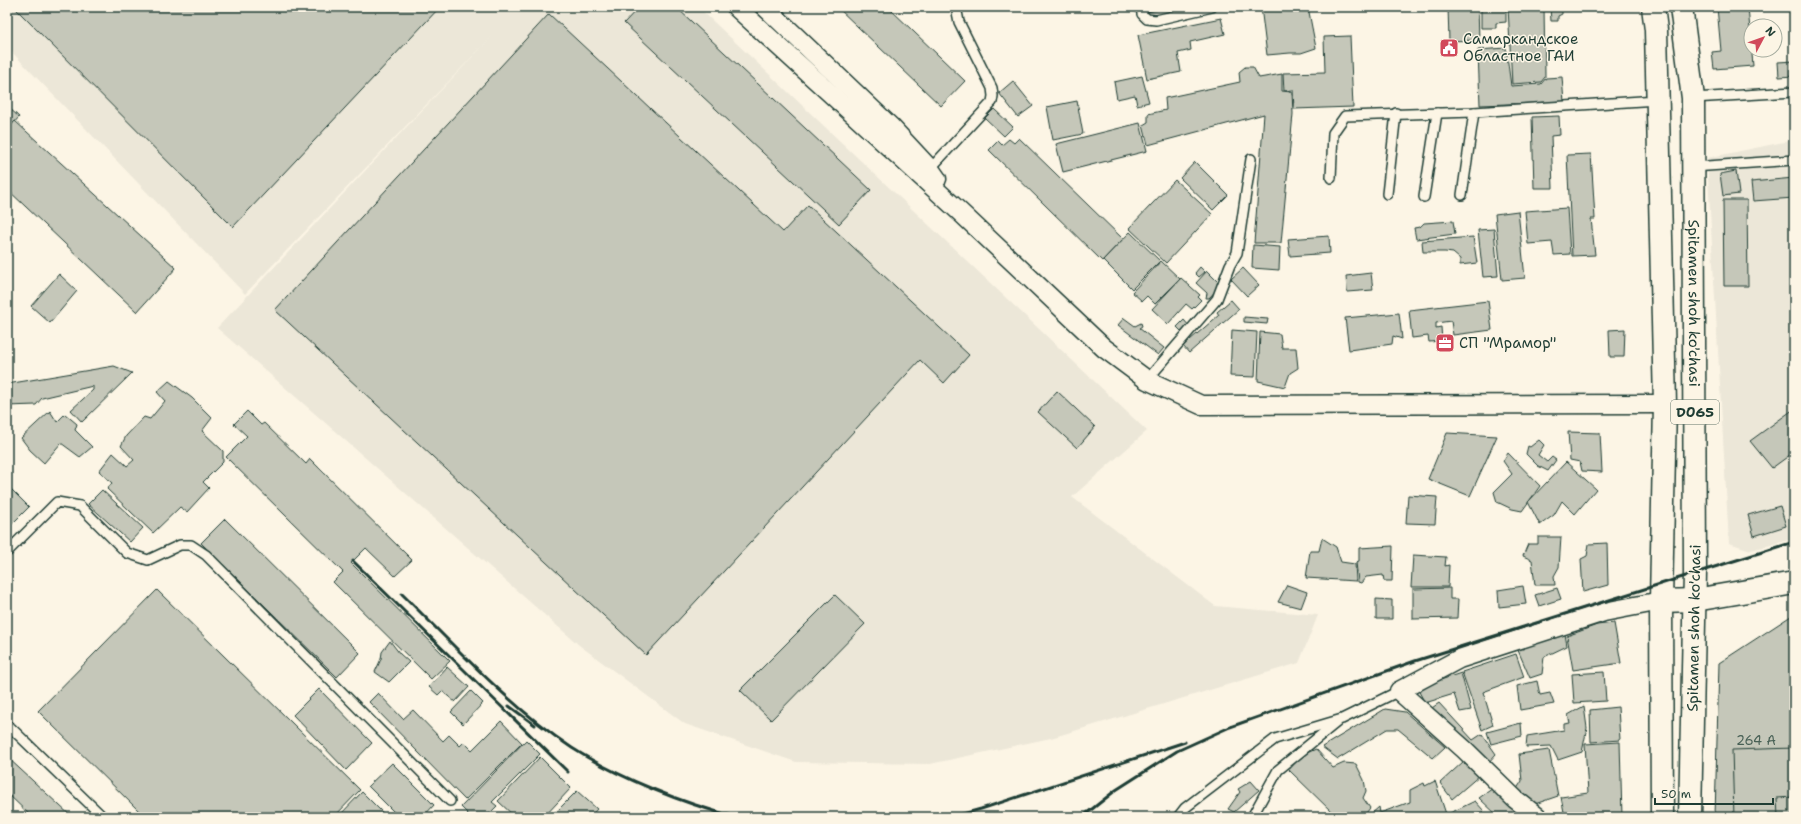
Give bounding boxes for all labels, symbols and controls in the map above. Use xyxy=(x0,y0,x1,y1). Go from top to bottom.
north arrow xyxy=(1743,18,1783,58)
text: N xyxy=(1762,24,1779,40)
place label: Самаркандское Областное ГАИ xyxy=(1463,29,1578,66)
public building icon: Самаркандское Областное ГАИ xyxy=(1438,37,1460,59)
street label: Spitamen shoh ko'chasi xyxy=(1684,219,1704,387)
office icon: СП "Мрамор" xyxy=(1434,332,1456,354)
place label: СП "Мрамор" xyxy=(1459,333,1556,353)
road number: D065 xyxy=(1671,400,1719,424)
street label: Spitamen shoh ko'chasi xyxy=(1683,544,1705,712)
house number: 264 A xyxy=(1736,732,1776,749)
scale bar xyxy=(1655,780,1773,806)
text: 50 m xyxy=(1661,786,1691,802)

